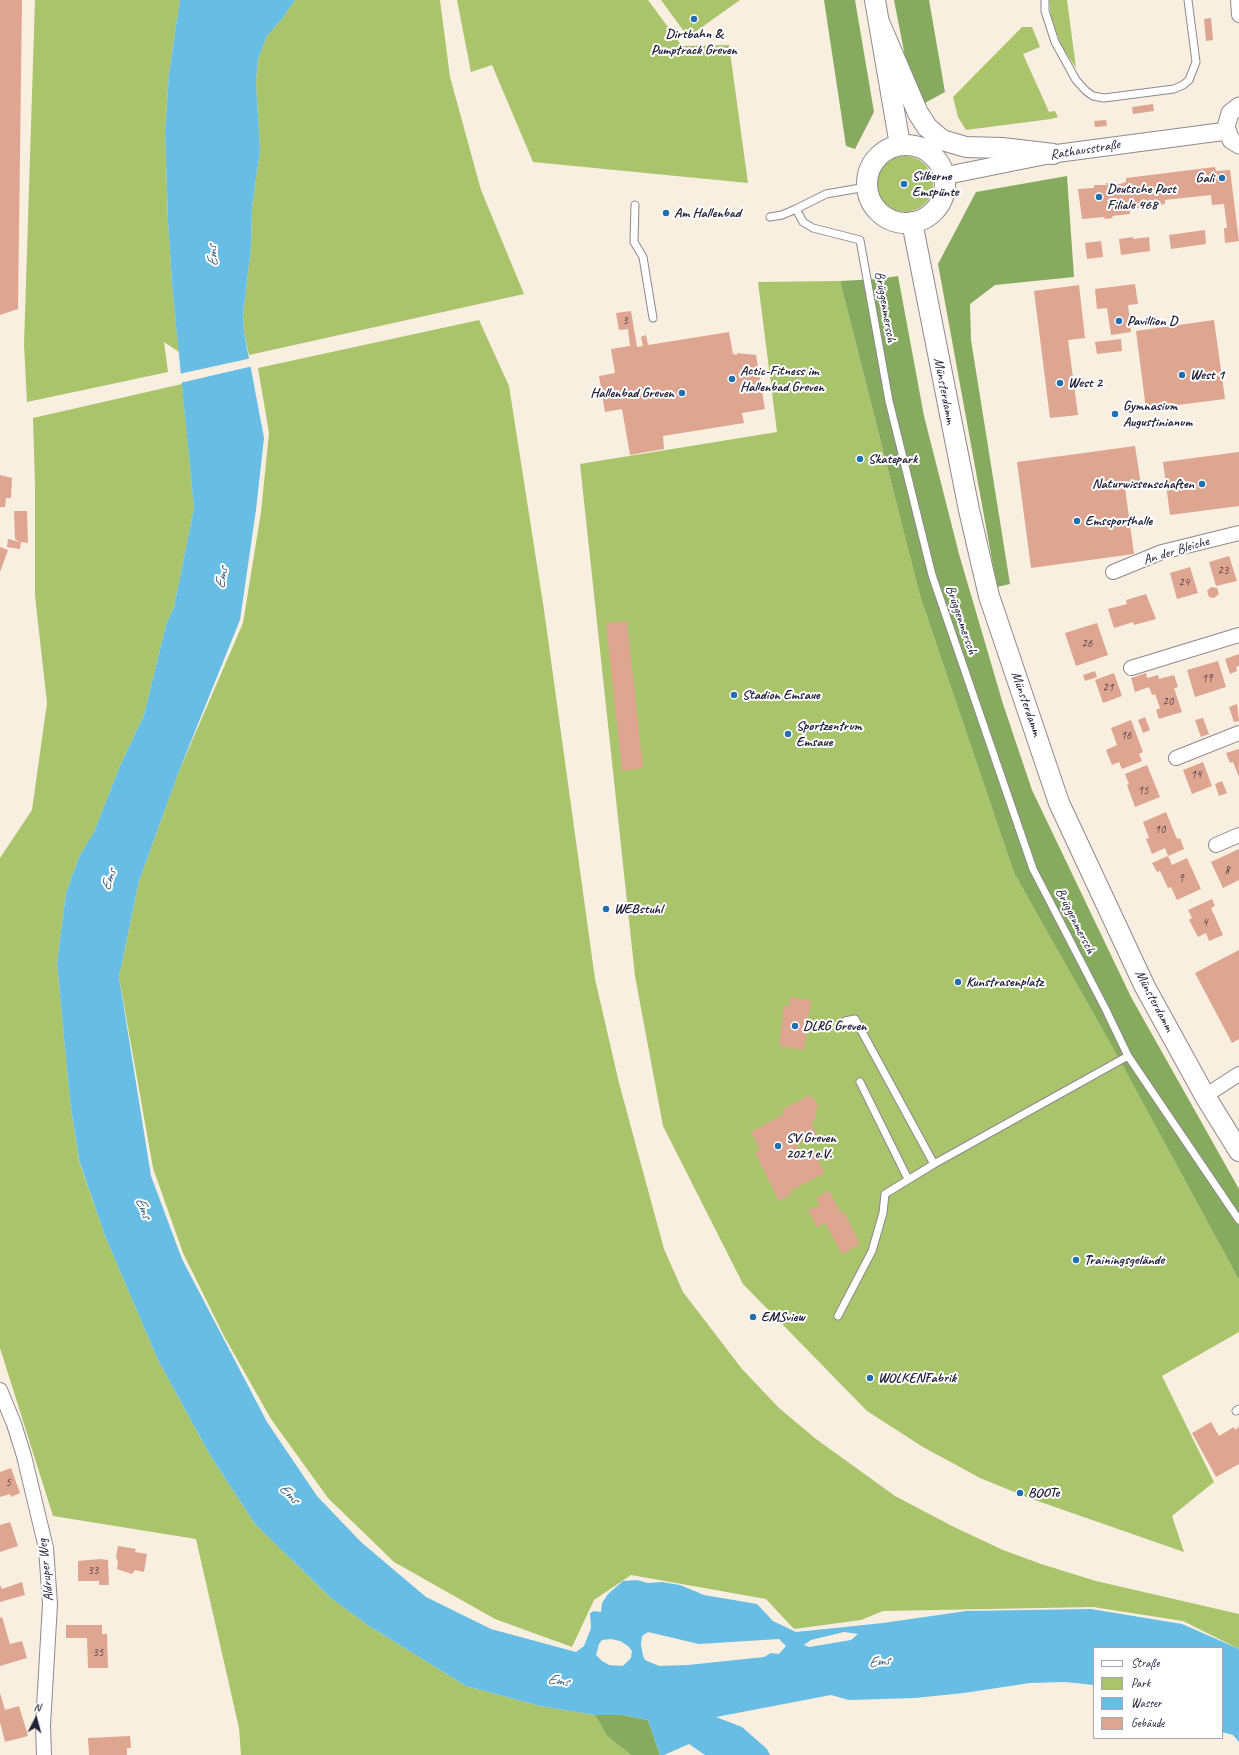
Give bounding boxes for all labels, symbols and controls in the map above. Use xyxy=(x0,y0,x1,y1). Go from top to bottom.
marker: Dirtbahn & Pumptrack Greven xyxy=(689,14,699,24)
place label: Dirtbahn & Pumptrack Greven xyxy=(651,26,737,58)
street label: Rathausstraße xyxy=(1049,136,1121,164)
place label: Silberne Emspünte xyxy=(912,168,959,200)
place label: Gali xyxy=(1196,170,1214,186)
marker: Gali xyxy=(1217,173,1227,183)
marker: Silberne Emspünte xyxy=(899,179,909,189)
place label: Deutsche Post Filiale 468 xyxy=(1107,181,1176,214)
marker: Deutsche Post Filiale 468 xyxy=(1094,192,1104,202)
place label: Am Hallenbad xyxy=(674,205,741,221)
marker: Am Hallenbad xyxy=(661,208,671,218)
water label: Ems xyxy=(203,245,223,267)
street label: Brüggenmersch xyxy=(870,270,900,344)
place label: Pavillion D xyxy=(1127,313,1177,329)
house number: 3 xyxy=(622,314,628,328)
marker: Pavillion D xyxy=(1114,316,1124,326)
street label: Münsterdamm xyxy=(929,356,959,426)
place label: Actic-Fitness im Hallenbad Greven xyxy=(740,363,824,396)
place label: West 1 xyxy=(1190,367,1224,383)
marker: West 1 xyxy=(1177,370,1187,380)
marker: Actic-Fitness im Hallenbad Greven xyxy=(727,374,737,384)
place label: West 2 xyxy=(1068,375,1102,391)
marker: West 2 xyxy=(1055,378,1065,388)
place label: Hallenbad Greven xyxy=(590,385,674,401)
marker: Hallenbad Greven xyxy=(677,388,687,398)
place label: Gymnasium Augustinianum xyxy=(1123,398,1192,430)
marker: Gymnasium Augustinianum xyxy=(1110,409,1120,419)
place label: Skatepark xyxy=(868,451,917,467)
marker: Skatepark xyxy=(855,454,865,464)
place label: Naturwissenschaften xyxy=(1092,476,1194,492)
marker: Naturwissenschaften xyxy=(1197,479,1207,489)
place label: Emssporthalle xyxy=(1085,513,1152,529)
marker: Emssporthalle xyxy=(1072,516,1082,526)
street label: An der Bleiche xyxy=(1141,533,1211,569)
house number: 23 xyxy=(1218,564,1228,578)
water label: Ems xyxy=(211,566,233,590)
house number: 24 xyxy=(1179,576,1189,590)
street label: Brüggenmersch xyxy=(941,583,981,657)
house number: 26 xyxy=(1082,637,1092,651)
street label: Münsterdamm xyxy=(1007,669,1045,739)
house number: 19 xyxy=(1202,672,1212,686)
house number: 21 xyxy=(1103,681,1113,695)
place label: Stadion Emsaue xyxy=(742,687,820,703)
marker: Stadion Emsaue xyxy=(729,690,739,700)
house number: 20 xyxy=(1163,695,1173,709)
place label: Sportzentrum Emsaue xyxy=(796,718,862,750)
marker: Sportzentrum Emsaue xyxy=(783,729,793,739)
house number: 16 xyxy=(1121,729,1131,743)
house number: 14 xyxy=(1191,768,1201,782)
house number: 15 xyxy=(1138,784,1148,798)
house number: 10 xyxy=(1155,823,1165,837)
house number: 8 xyxy=(1224,864,1230,878)
water label: Ems xyxy=(97,867,121,893)
house number: 9 xyxy=(1178,872,1184,886)
street label: Brüggenmersch xyxy=(1051,885,1099,957)
place label: WEBstuhl xyxy=(614,901,663,917)
marker: WEBstuhl xyxy=(601,904,611,914)
house number: 4 xyxy=(1202,916,1208,930)
street label: Münsterdamm xyxy=(1131,967,1177,1035)
place label: Kunstrasenplatz xyxy=(966,974,1043,990)
marker: Kunstrasenplatz xyxy=(953,977,963,987)
place label: DLRG Greven xyxy=(803,1018,867,1034)
marker: DLRG Greven xyxy=(790,1021,800,1031)
place label: SV Greven 2021 e.V. xyxy=(786,1130,836,1162)
marker: SV Greven 2021 e.V. xyxy=(773,1141,783,1151)
water label: Ems xyxy=(131,1195,155,1221)
place label: Trainingsgelände xyxy=(1084,1252,1164,1268)
marker: Trainingsgelände xyxy=(1071,1255,1081,1265)
place label: EMSview xyxy=(761,1309,805,1325)
marker: EMSview xyxy=(748,1312,758,1322)
place label: WOLKENFabrik xyxy=(878,1370,956,1386)
marker: WOLKENFabrik xyxy=(865,1373,875,1383)
house number: 5 xyxy=(5,1476,11,1490)
water label: Ems xyxy=(275,1480,303,1508)
place label: BOOTe xyxy=(1028,1485,1059,1501)
marker: BOOTe xyxy=(1015,1488,1025,1498)
street label: Aldruper Weg xyxy=(34,1538,58,1602)
house number: 33 xyxy=(88,1564,98,1578)
house number: 35 xyxy=(93,1646,103,1660)
legend xyxy=(1093,1647,1223,1739)
water label: Ems xyxy=(867,1652,891,1672)
text: Straße xyxy=(1131,1655,1159,1671)
water label: Ems xyxy=(546,1671,570,1691)
text: Park xyxy=(1131,1675,1150,1691)
text: Wasser xyxy=(1131,1695,1161,1711)
north arrow xyxy=(16,1699,56,1739)
text: N xyxy=(33,1700,41,1714)
text: Gebäude xyxy=(1131,1715,1164,1731)

